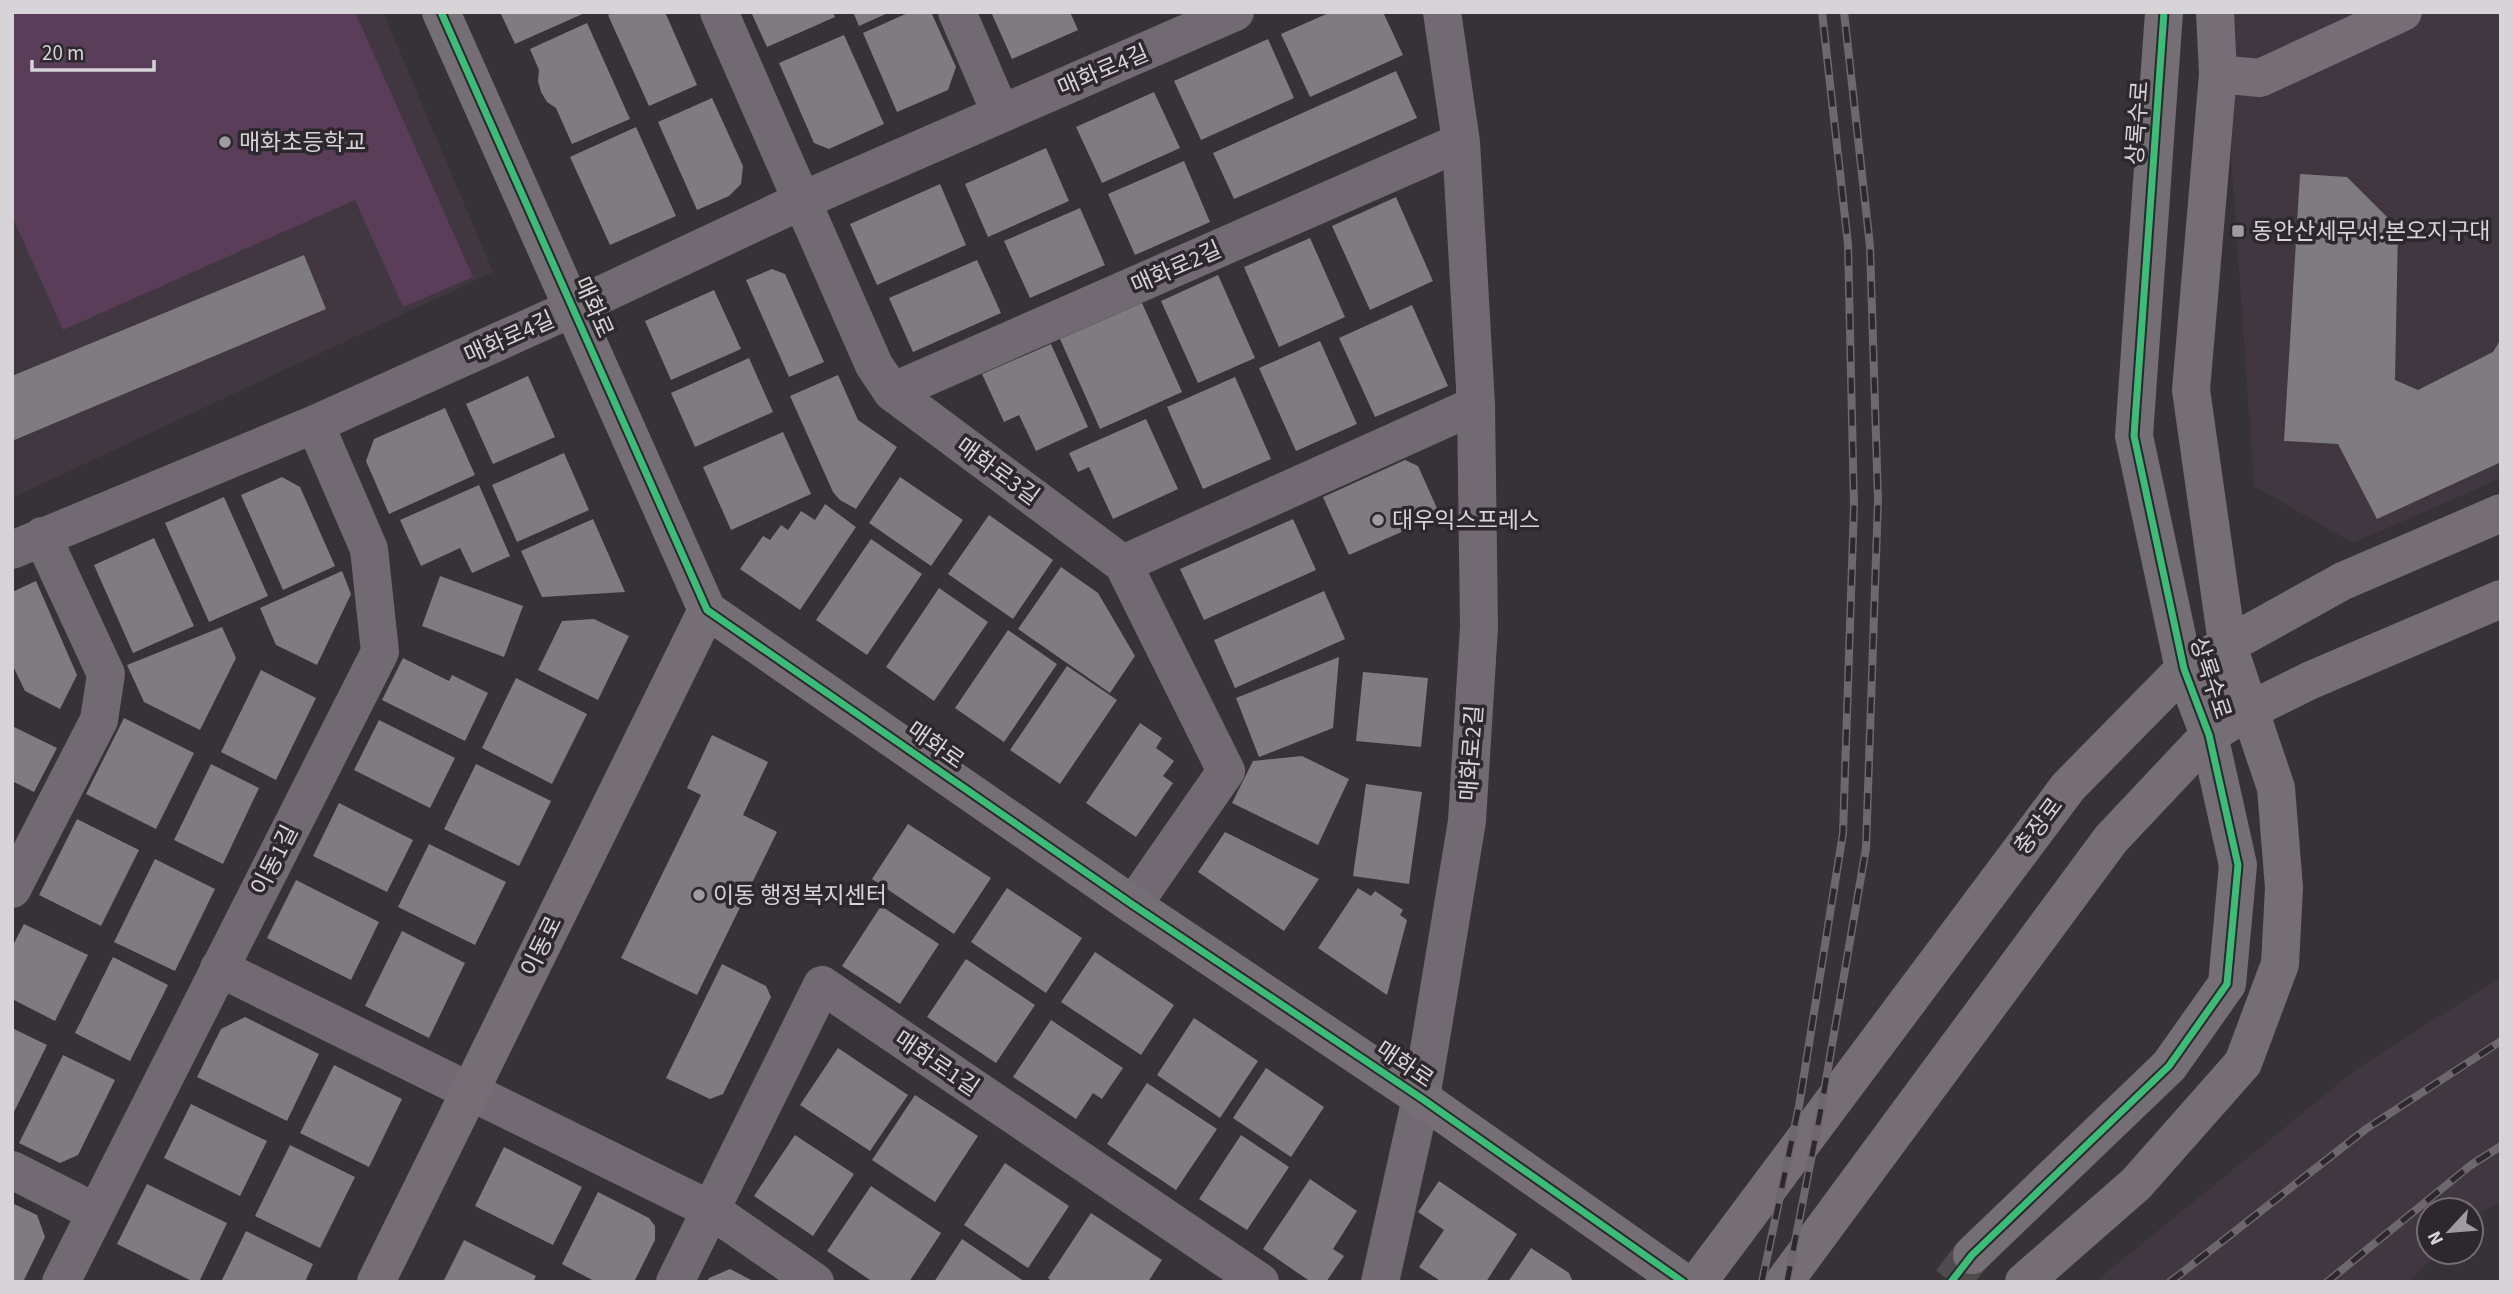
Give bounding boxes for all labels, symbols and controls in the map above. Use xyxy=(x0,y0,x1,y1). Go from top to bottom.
scale bar xyxy=(32,28,154,72)
street label: 매화로4길 xyxy=(1053,37,1154,104)
text: 20 m xyxy=(42,38,84,68)
street label: 상록수로 xyxy=(2118,80,2157,166)
place label: 매화초등학교 xyxy=(239,126,366,159)
marker: 매화초등학교 xyxy=(217,134,233,150)
place label: 동안산세무서.본오지구대 xyxy=(2252,215,2491,248)
marker: 동안산세무서.본오지구대 xyxy=(2230,223,2246,239)
street label: 매화로2길 xyxy=(1126,233,1227,302)
street label: 매화로 xyxy=(566,271,622,343)
street label: 매화로4길 xyxy=(459,303,560,372)
street label: 매화로3길 xyxy=(949,430,1046,513)
place label: 대우익스프레스 xyxy=(1392,504,1540,537)
marker: 대우익스프레스 xyxy=(1370,512,1386,528)
street label: 상록수로 xyxy=(2182,633,2239,724)
street label: 매화로2길 xyxy=(1452,704,1491,802)
street label: 매화로 xyxy=(900,714,971,777)
street label: 충장로 xyxy=(2006,791,2071,862)
street label: 이동1길 xyxy=(243,819,306,901)
place label: 이동 행정복지센터 xyxy=(713,879,887,912)
marker: 이동 행정복지센터 xyxy=(691,887,707,903)
street label: 이동로 xyxy=(513,910,570,982)
street label: 매화로1길 xyxy=(888,1023,986,1104)
street label: 매화로 xyxy=(1369,1033,1440,1096)
north arrow xyxy=(2415,1196,2485,1266)
text: N xyxy=(2421,1226,2451,1249)

